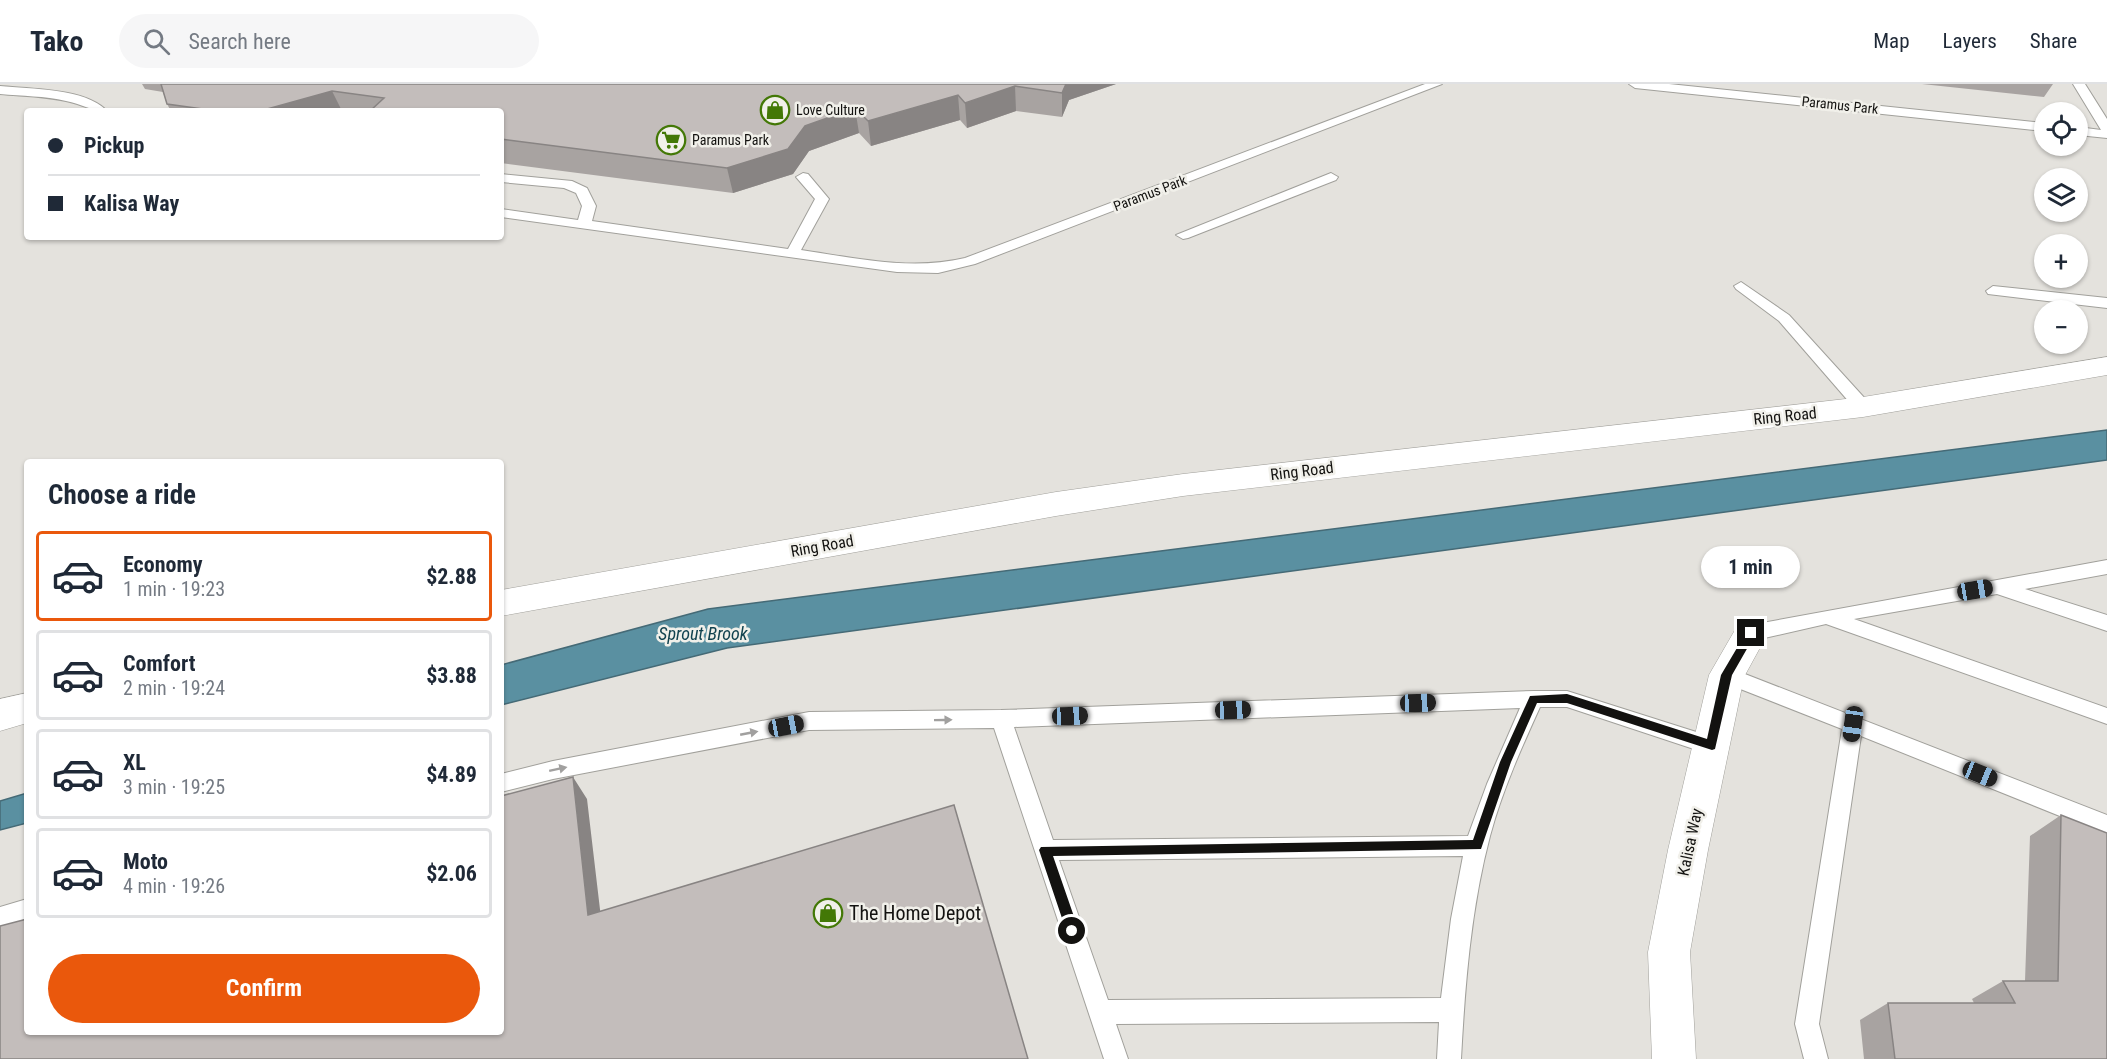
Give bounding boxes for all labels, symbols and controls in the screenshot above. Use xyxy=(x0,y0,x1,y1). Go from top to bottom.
search box xyxy=(119,14,539,68)
text: Tako xyxy=(30,25,83,58)
icon: search xyxy=(140,25,173,58)
text: Search here xyxy=(188,29,291,54)
text: Map xyxy=(1873,29,1910,53)
text: Layers xyxy=(1943,29,1997,53)
text: Share xyxy=(2030,29,2077,53)
street label: Paramus Park xyxy=(1801,93,1880,117)
shop icon: Love Culture xyxy=(759,94,791,126)
place label: Love Culture xyxy=(796,102,865,118)
map controls xyxy=(2034,102,2088,354)
button: locate xyxy=(2034,102,2088,156)
supermarket icon: Paramus Park xyxy=(655,124,687,156)
place label: Paramus Park xyxy=(692,132,770,148)
text: Pickup xyxy=(84,133,144,158)
button: layers xyxy=(2034,168,2088,222)
street label: Paramus Park xyxy=(1111,171,1189,214)
text: Kalisa Way xyxy=(84,191,179,216)
button: + xyxy=(2034,234,2088,288)
button: − xyxy=(2034,300,2088,354)
street label: Ring Road xyxy=(1752,403,1818,429)
street label: Ring Road xyxy=(1269,458,1335,484)
text: Choose a ride xyxy=(48,479,196,511)
street label: Ring Road xyxy=(789,531,855,561)
callout: 1 min xyxy=(1702,546,1800,588)
icon: car xyxy=(51,549,105,603)
text: Economy xyxy=(123,552,203,577)
text: 1 min xyxy=(1728,555,1773,579)
text: $2.88 xyxy=(426,564,477,589)
text: 1 min · 19:23 xyxy=(123,577,225,601)
car xyxy=(1956,578,1994,602)
route end xyxy=(1737,619,1764,646)
water label: Sprout Brook xyxy=(658,623,749,644)
icon: car xyxy=(51,648,105,702)
text: Comfort xyxy=(123,651,196,676)
text: $3.88 xyxy=(426,663,477,688)
text: 2 min · 19:24 xyxy=(123,676,225,700)
car xyxy=(1400,693,1436,713)
car xyxy=(1215,700,1251,720)
car xyxy=(1842,705,1864,743)
car xyxy=(1052,706,1088,726)
car xyxy=(767,714,805,738)
one-way arrow xyxy=(934,715,953,724)
one-way arrow xyxy=(740,728,759,737)
icon: car xyxy=(51,747,105,801)
text: XL xyxy=(123,750,146,775)
car xyxy=(1960,759,2000,789)
text: $4.89 xyxy=(426,762,477,787)
one-way arrow xyxy=(548,764,567,773)
text: 3 min · 19:25 xyxy=(123,775,225,799)
street label: Kalisa Way xyxy=(1674,806,1706,877)
icon: car xyxy=(51,846,105,900)
text: Moto xyxy=(123,849,168,874)
text: $2.06 xyxy=(426,861,477,886)
text: 4 min · 19:26 xyxy=(123,874,225,898)
shop icon: The Home Depot xyxy=(812,897,844,929)
place label: The Home Depot xyxy=(849,901,981,925)
route start xyxy=(1058,917,1085,944)
button: Confirm xyxy=(48,954,480,1023)

